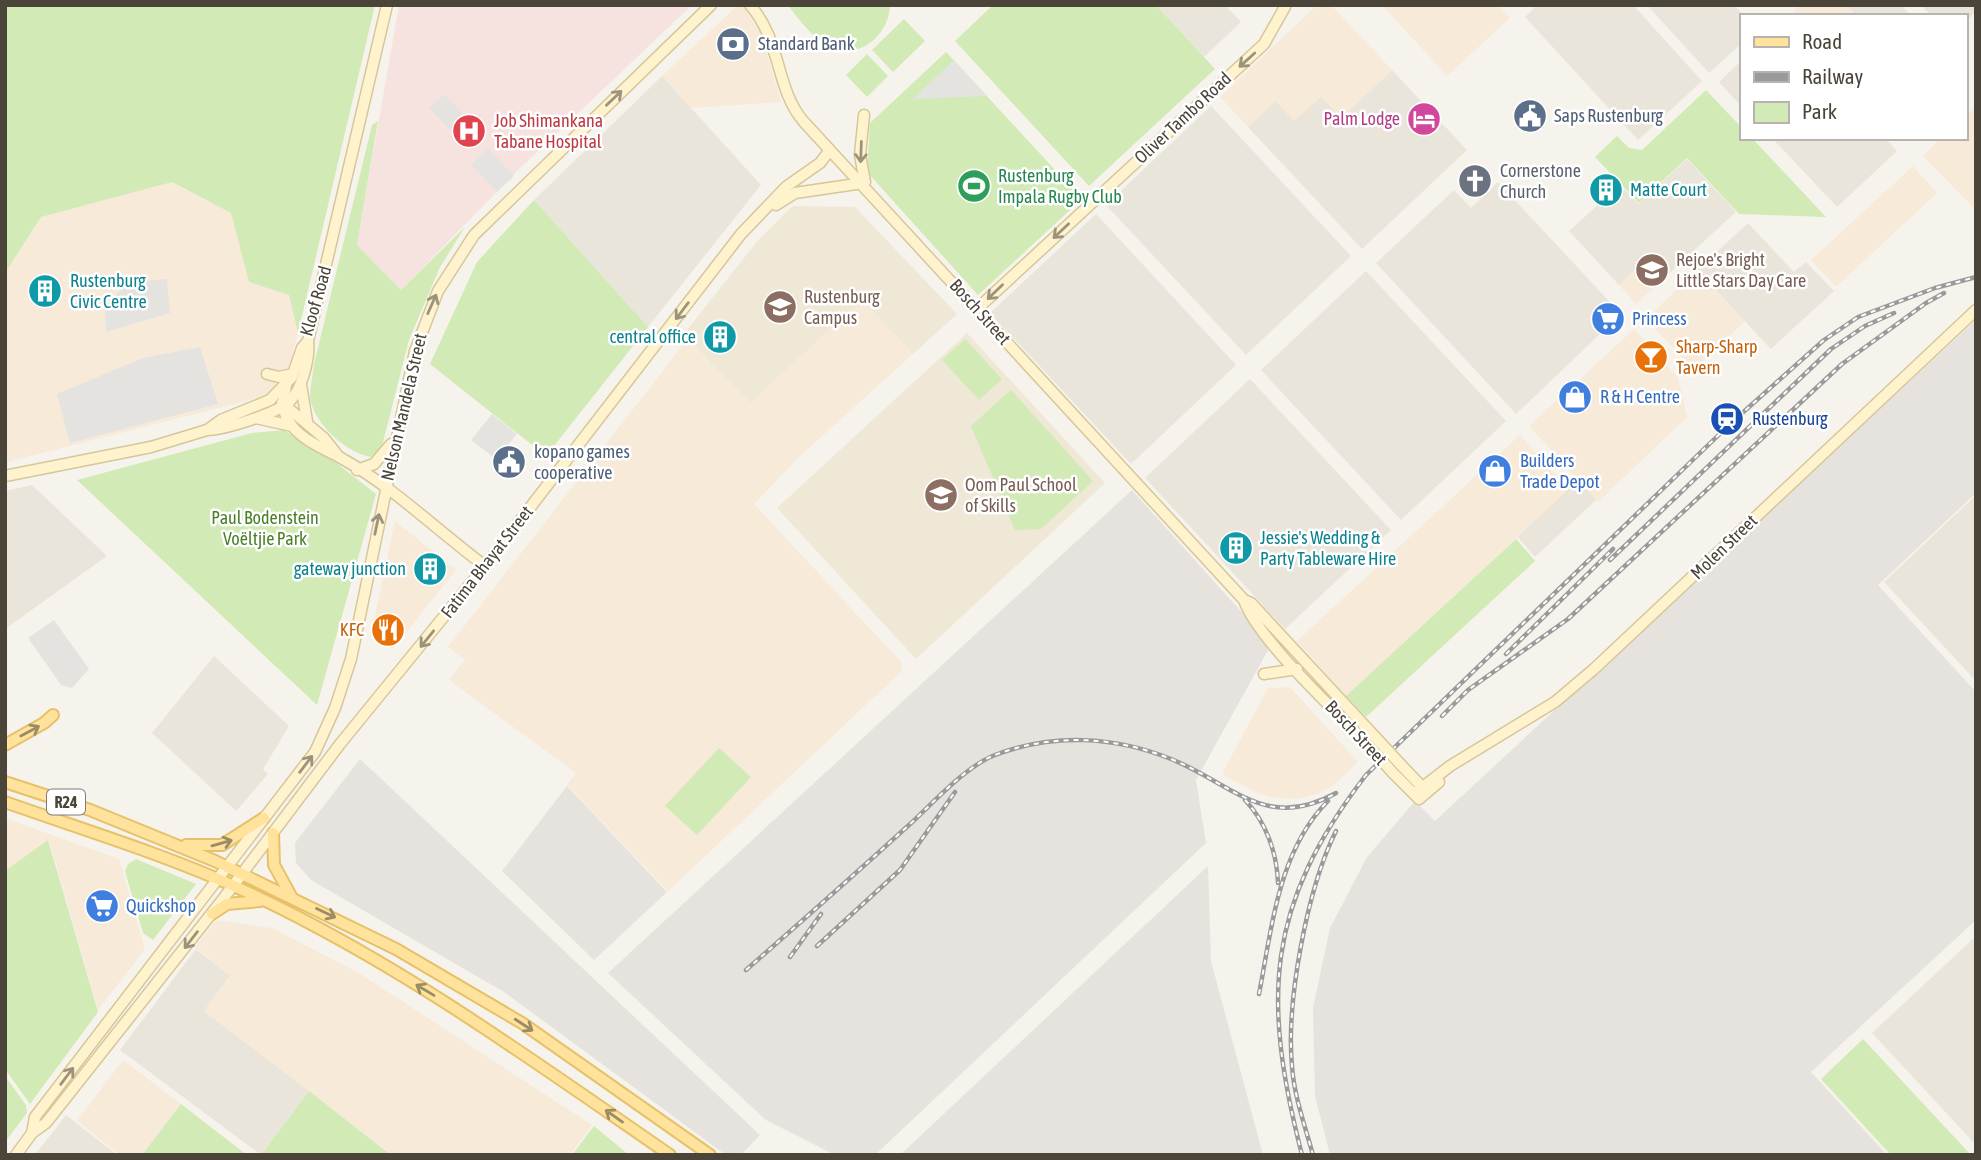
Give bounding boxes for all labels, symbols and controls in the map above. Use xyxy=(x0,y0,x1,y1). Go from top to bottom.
legend xyxy=(1740,14,1967,140)
bank icon: Standard Bank xyxy=(714,25,752,63)
text: Road xyxy=(1802,29,1842,53)
place label: Standard Bank xyxy=(758,33,855,54)
one-way arrow xyxy=(1238,52,1256,68)
text: Railway xyxy=(1802,64,1864,88)
street label: Oliver Tambo Road xyxy=(1130,68,1235,168)
one-way arrow xyxy=(605,90,622,107)
public building icon: Saps Rustenburg xyxy=(1511,97,1549,135)
text: Park xyxy=(1802,99,1837,123)
hotel icon: Palm Lodge xyxy=(1405,100,1443,138)
place label: Saps Rustenburg xyxy=(1554,105,1663,126)
place label: Palm Lodge xyxy=(1323,108,1400,129)
place label: Job Shimankana Tabane Hospital xyxy=(494,110,603,152)
hospital icon: Job Shimankana Tabane Hospital xyxy=(450,112,488,150)
one-way arrow xyxy=(854,141,867,164)
place label: Cornerstone Church xyxy=(1500,160,1581,202)
church icon: Cornerstone Church xyxy=(1456,162,1494,200)
place label: Rustenburg Impala Rugby Club xyxy=(998,165,1122,207)
sports icon: Rustenburg Impala Rugby Club xyxy=(955,167,993,205)
building icon: Matte Court xyxy=(1587,171,1625,209)
place label: Matte Court xyxy=(1630,179,1707,200)
one-way arrow xyxy=(1053,222,1070,239)
place label: Rejoe's Bright Little Stars Day Care xyxy=(1676,249,1806,291)
school or university icon: Rejoe's Bright Little Stars Day Care xyxy=(1633,251,1671,289)
street label: Kloof Road xyxy=(295,263,336,338)
place label: Rustenburg Civic Centre xyxy=(70,270,147,312)
building icon: Rustenburg Civic Centre xyxy=(26,272,64,310)
street label: Bosch Street xyxy=(946,275,1015,349)
one-way arrow xyxy=(987,284,1004,301)
place label: Rustenburg Campus xyxy=(804,286,880,328)
school or university icon: Rustenburg Campus xyxy=(761,288,799,326)
one-way arrow xyxy=(426,294,439,315)
supermarket icon: Princess xyxy=(1589,300,1627,338)
one-way arrow xyxy=(675,301,689,320)
place label: Princess xyxy=(1632,308,1687,329)
building icon: central office xyxy=(701,318,739,356)
place label: central office xyxy=(610,326,696,347)
street label: Nelson Mandela Street xyxy=(376,331,431,483)
place label: Sharp-Sharp Tavern xyxy=(1676,336,1758,378)
bar icon: Sharp-Sharp Tavern xyxy=(1632,338,1670,376)
shop icon: R & H Centre xyxy=(1556,378,1594,416)
place label: R & H Centre xyxy=(1600,386,1680,407)
station icon: Rustenburg xyxy=(1708,400,1746,438)
place label: Rustenburg xyxy=(1752,408,1828,429)
place label: kopano games cooperative xyxy=(534,441,630,483)
public building icon: kopano games cooperative xyxy=(490,443,528,481)
place label: Builders Trade Depot xyxy=(1520,450,1600,492)
shop icon: Builders Trade Depot xyxy=(1476,452,1514,490)
place label: Oom Paul School of Skills xyxy=(965,474,1077,516)
school or university icon: Oom Paul School of Skills xyxy=(922,476,960,514)
street label: Fatima Bhayat Street xyxy=(436,501,537,622)
park label: Paul Bodenstein Voëltjie Park xyxy=(211,507,319,549)
street label: Molen Street xyxy=(1686,510,1761,583)
one-way arrow xyxy=(371,513,385,536)
place label: Jessie's Wedding & Party Tableware Hire xyxy=(1260,527,1396,569)
building icon: Jessie's Wedding & Party Tableware Hire xyxy=(1217,529,1255,567)
building icon: gateway junction xyxy=(411,550,449,588)
place label: gateway junction xyxy=(294,558,406,579)
restaurant icon: KFC xyxy=(369,611,407,649)
place label: KFC xyxy=(340,619,364,640)
one-way arrow xyxy=(419,629,435,647)
street label: Bosch Street xyxy=(1321,696,1392,769)
one-way arrow xyxy=(20,724,40,738)
one-way arrow xyxy=(298,755,313,773)
road number: R24 xyxy=(47,790,85,814)
one-way arrow xyxy=(210,836,233,849)
supermarket icon: Quickshop xyxy=(83,887,121,925)
place label: Quickshop xyxy=(126,895,196,916)
one-way arrow xyxy=(315,907,336,921)
one-way arrow xyxy=(184,930,199,949)
one-way arrow xyxy=(416,982,436,996)
one-way arrow xyxy=(514,1017,533,1032)
one-way arrow xyxy=(59,1067,74,1086)
one-way arrow xyxy=(605,1109,624,1123)

